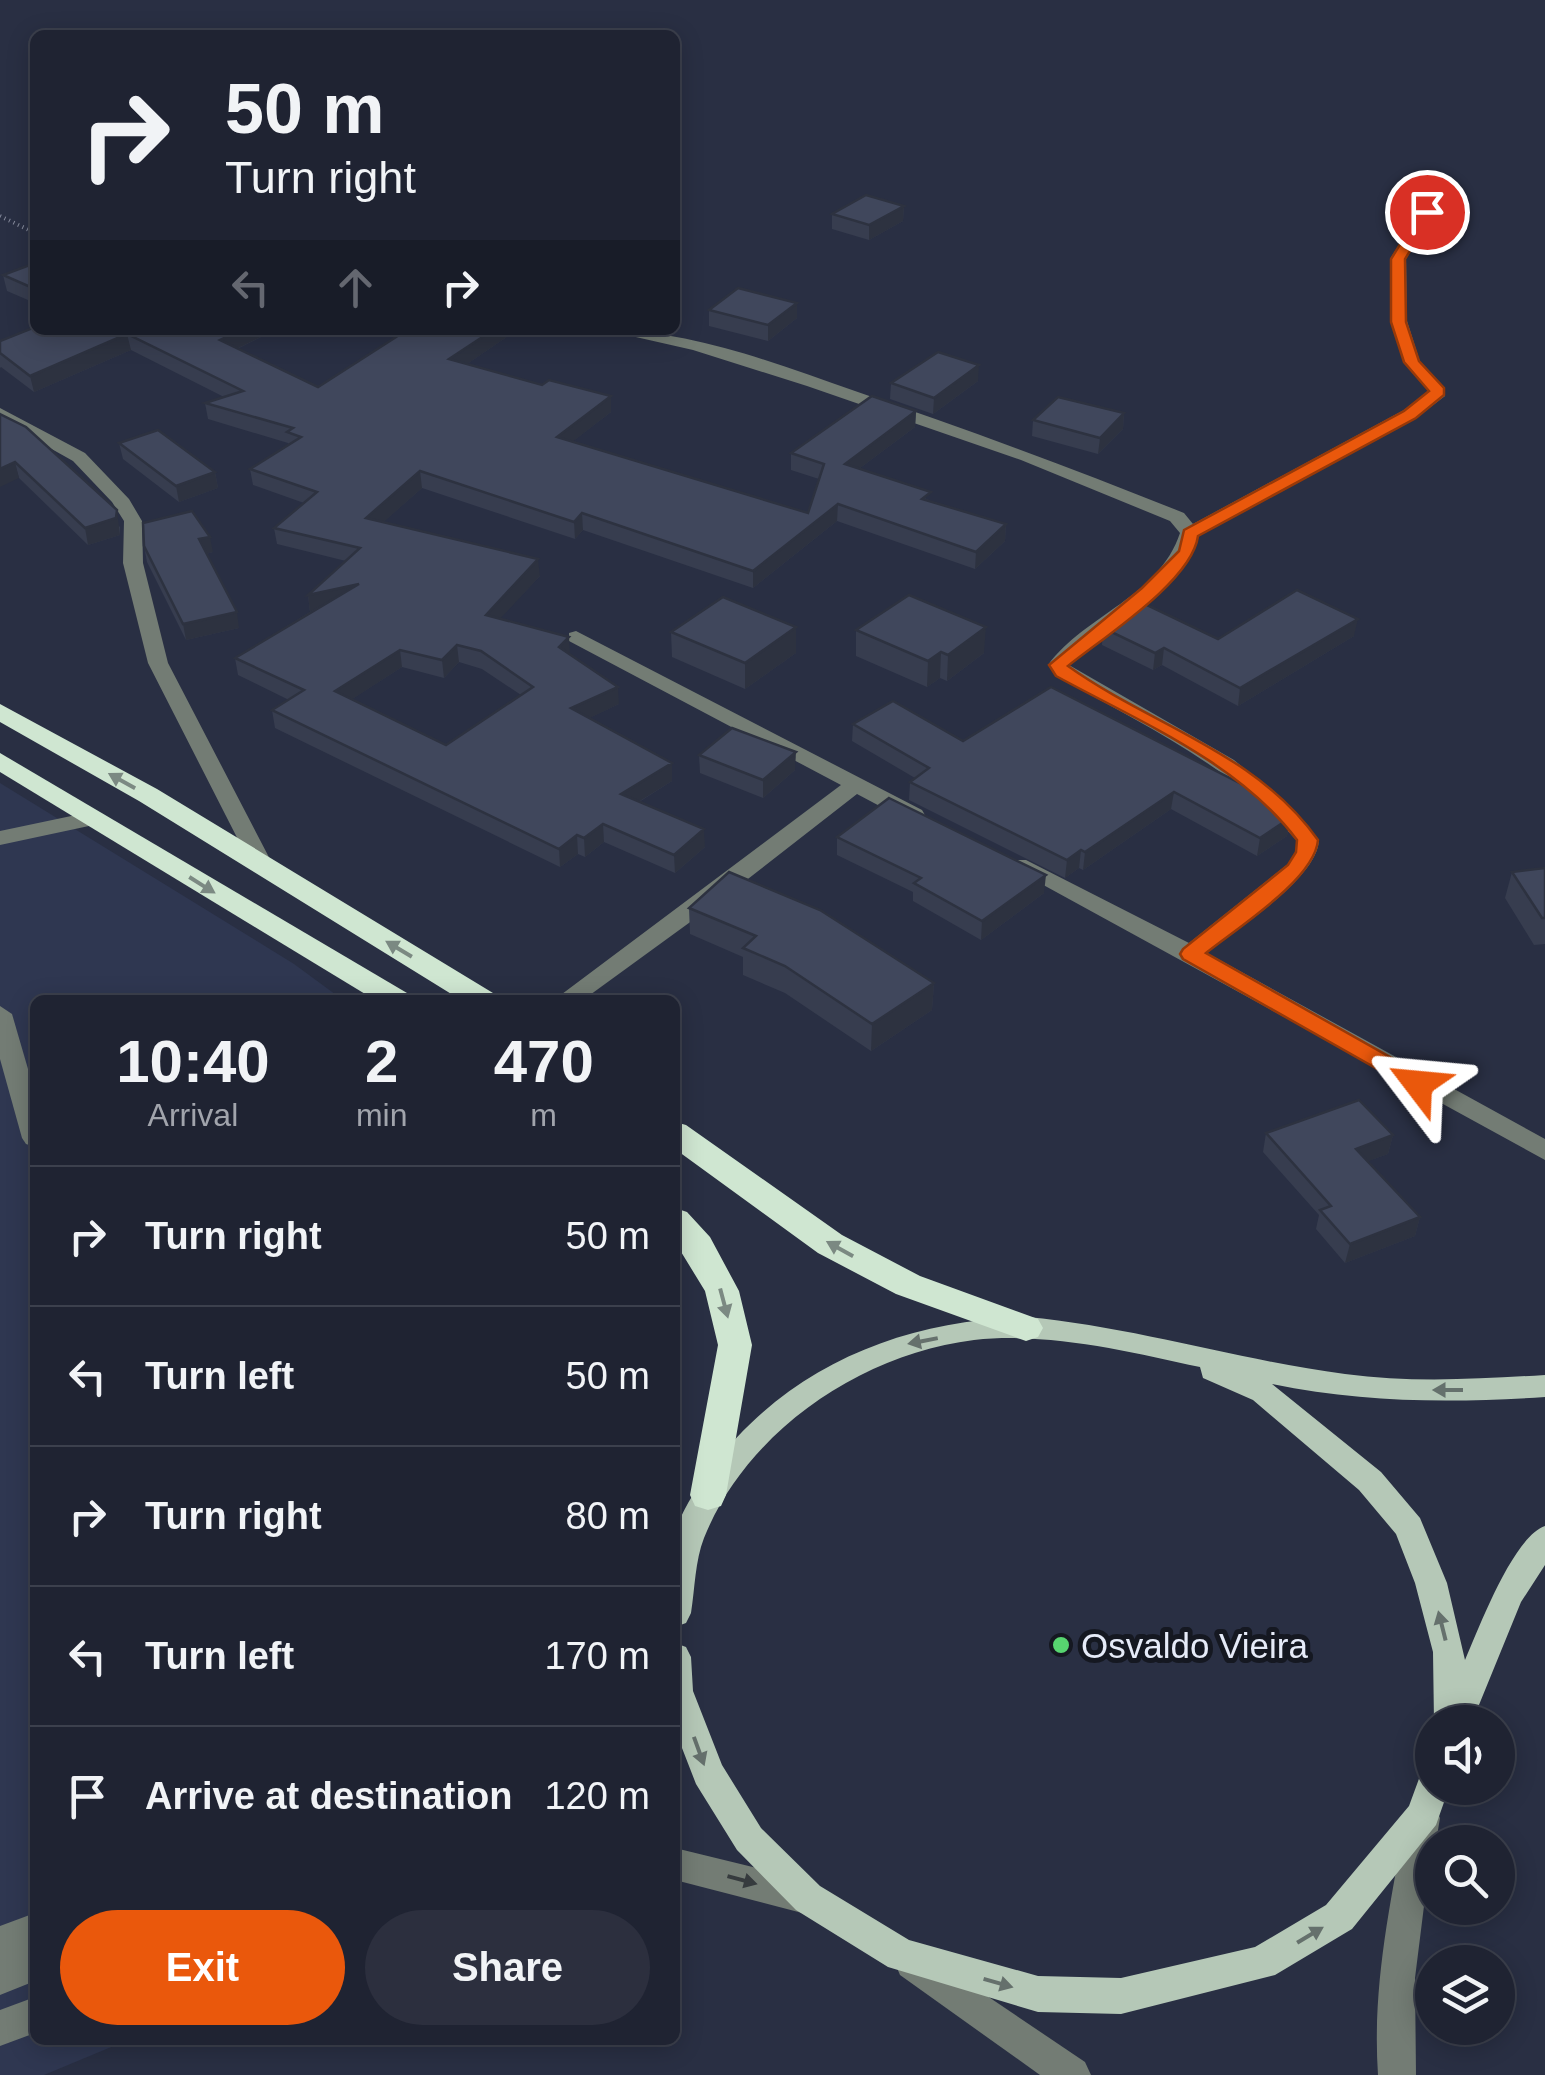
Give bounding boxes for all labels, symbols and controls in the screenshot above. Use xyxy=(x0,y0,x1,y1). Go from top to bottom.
icon: right xyxy=(60,70,190,200)
text: 50 m xyxy=(225,70,385,148)
text: Turn right xyxy=(225,152,416,203)
pin xyxy=(1385,170,1470,255)
icon: arrive xyxy=(1400,185,1455,240)
icon: left xyxy=(223,260,278,315)
icon: ahead xyxy=(328,260,383,315)
icon: right xyxy=(433,260,488,315)
one-way arrow xyxy=(107,772,136,789)
one-way arrow xyxy=(188,876,216,893)
one-way arrow xyxy=(385,941,413,958)
text: 10:40 xyxy=(116,1028,270,1095)
text: 2 xyxy=(365,1028,398,1095)
text: 470 xyxy=(494,1028,594,1095)
position arrow xyxy=(1366,1032,1470,1136)
text: Arrival xyxy=(148,1097,238,1133)
text: min xyxy=(356,1097,407,1133)
text: m xyxy=(530,1097,557,1133)
icon: right xyxy=(60,1209,115,1264)
text: Turn right xyxy=(145,1215,322,1257)
text: 50 m xyxy=(566,1215,650,1257)
one-way arrow xyxy=(826,1240,854,1258)
one-way arrow xyxy=(717,1288,733,1319)
one-way arrow xyxy=(906,1334,938,1349)
icon: left xyxy=(60,1349,115,1404)
text: Turn left xyxy=(145,1355,294,1397)
text: 50 m xyxy=(566,1355,650,1397)
one-way arrow xyxy=(1431,1381,1463,1397)
icon: right xyxy=(60,1489,115,1544)
text: Turn right xyxy=(145,1495,322,1537)
text: 80 m xyxy=(566,1495,650,1537)
one-way arrow xyxy=(1434,1610,1449,1641)
place label: Osvaldo Vieira xyxy=(1081,1626,1309,1665)
icon: left xyxy=(60,1629,115,1684)
marker: Osvaldo Vieira xyxy=(1050,1634,1072,1656)
text: Turn left xyxy=(145,1635,294,1677)
text: 170 m xyxy=(544,1635,650,1677)
map controls xyxy=(1415,1705,1515,2045)
button: sound xyxy=(1415,1705,1515,1805)
one-way arrow xyxy=(692,1736,707,1766)
icon: arrive xyxy=(60,1769,115,1824)
text: Arrive at destination xyxy=(145,1775,512,1817)
text: 120 m xyxy=(544,1775,650,1817)
button: search xyxy=(1415,1825,1515,1925)
one-way arrow xyxy=(727,1873,758,1889)
button: Exit xyxy=(60,1910,345,2025)
button: Share xyxy=(365,1910,650,2025)
one-way arrow xyxy=(1296,1927,1324,1944)
button: layers xyxy=(1415,1945,1515,2045)
one-way arrow xyxy=(983,1975,1014,1991)

